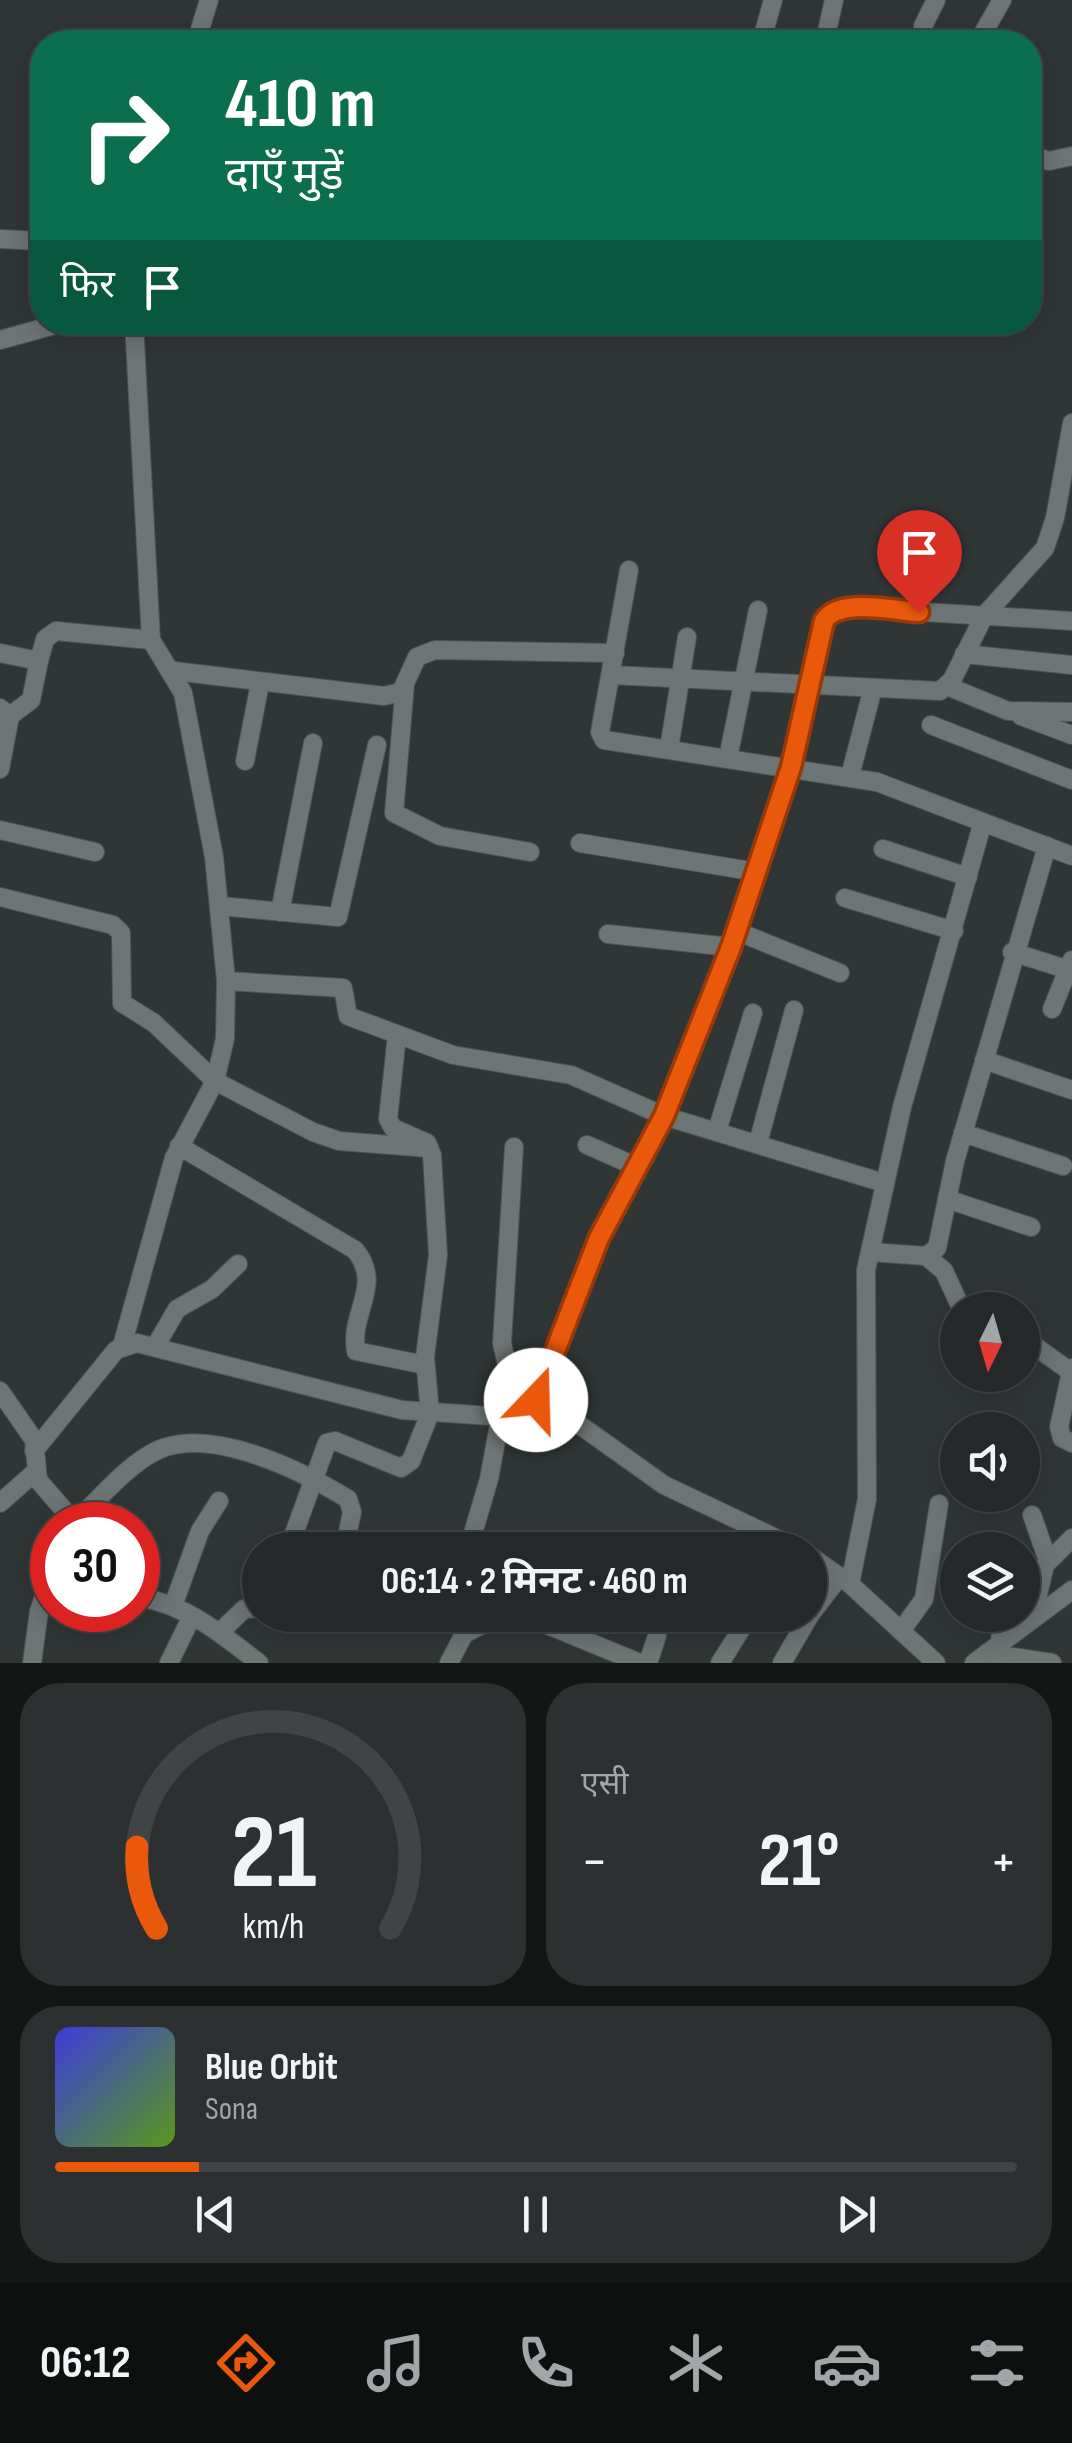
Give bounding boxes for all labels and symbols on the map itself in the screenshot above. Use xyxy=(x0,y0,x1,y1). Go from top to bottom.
pin xyxy=(877,510,962,613)
north arrow xyxy=(940,1292,1040,1392)
position arrow xyxy=(484,1348,588,1452)
speed limit sign: 30 xyxy=(30,1502,160,1632)

